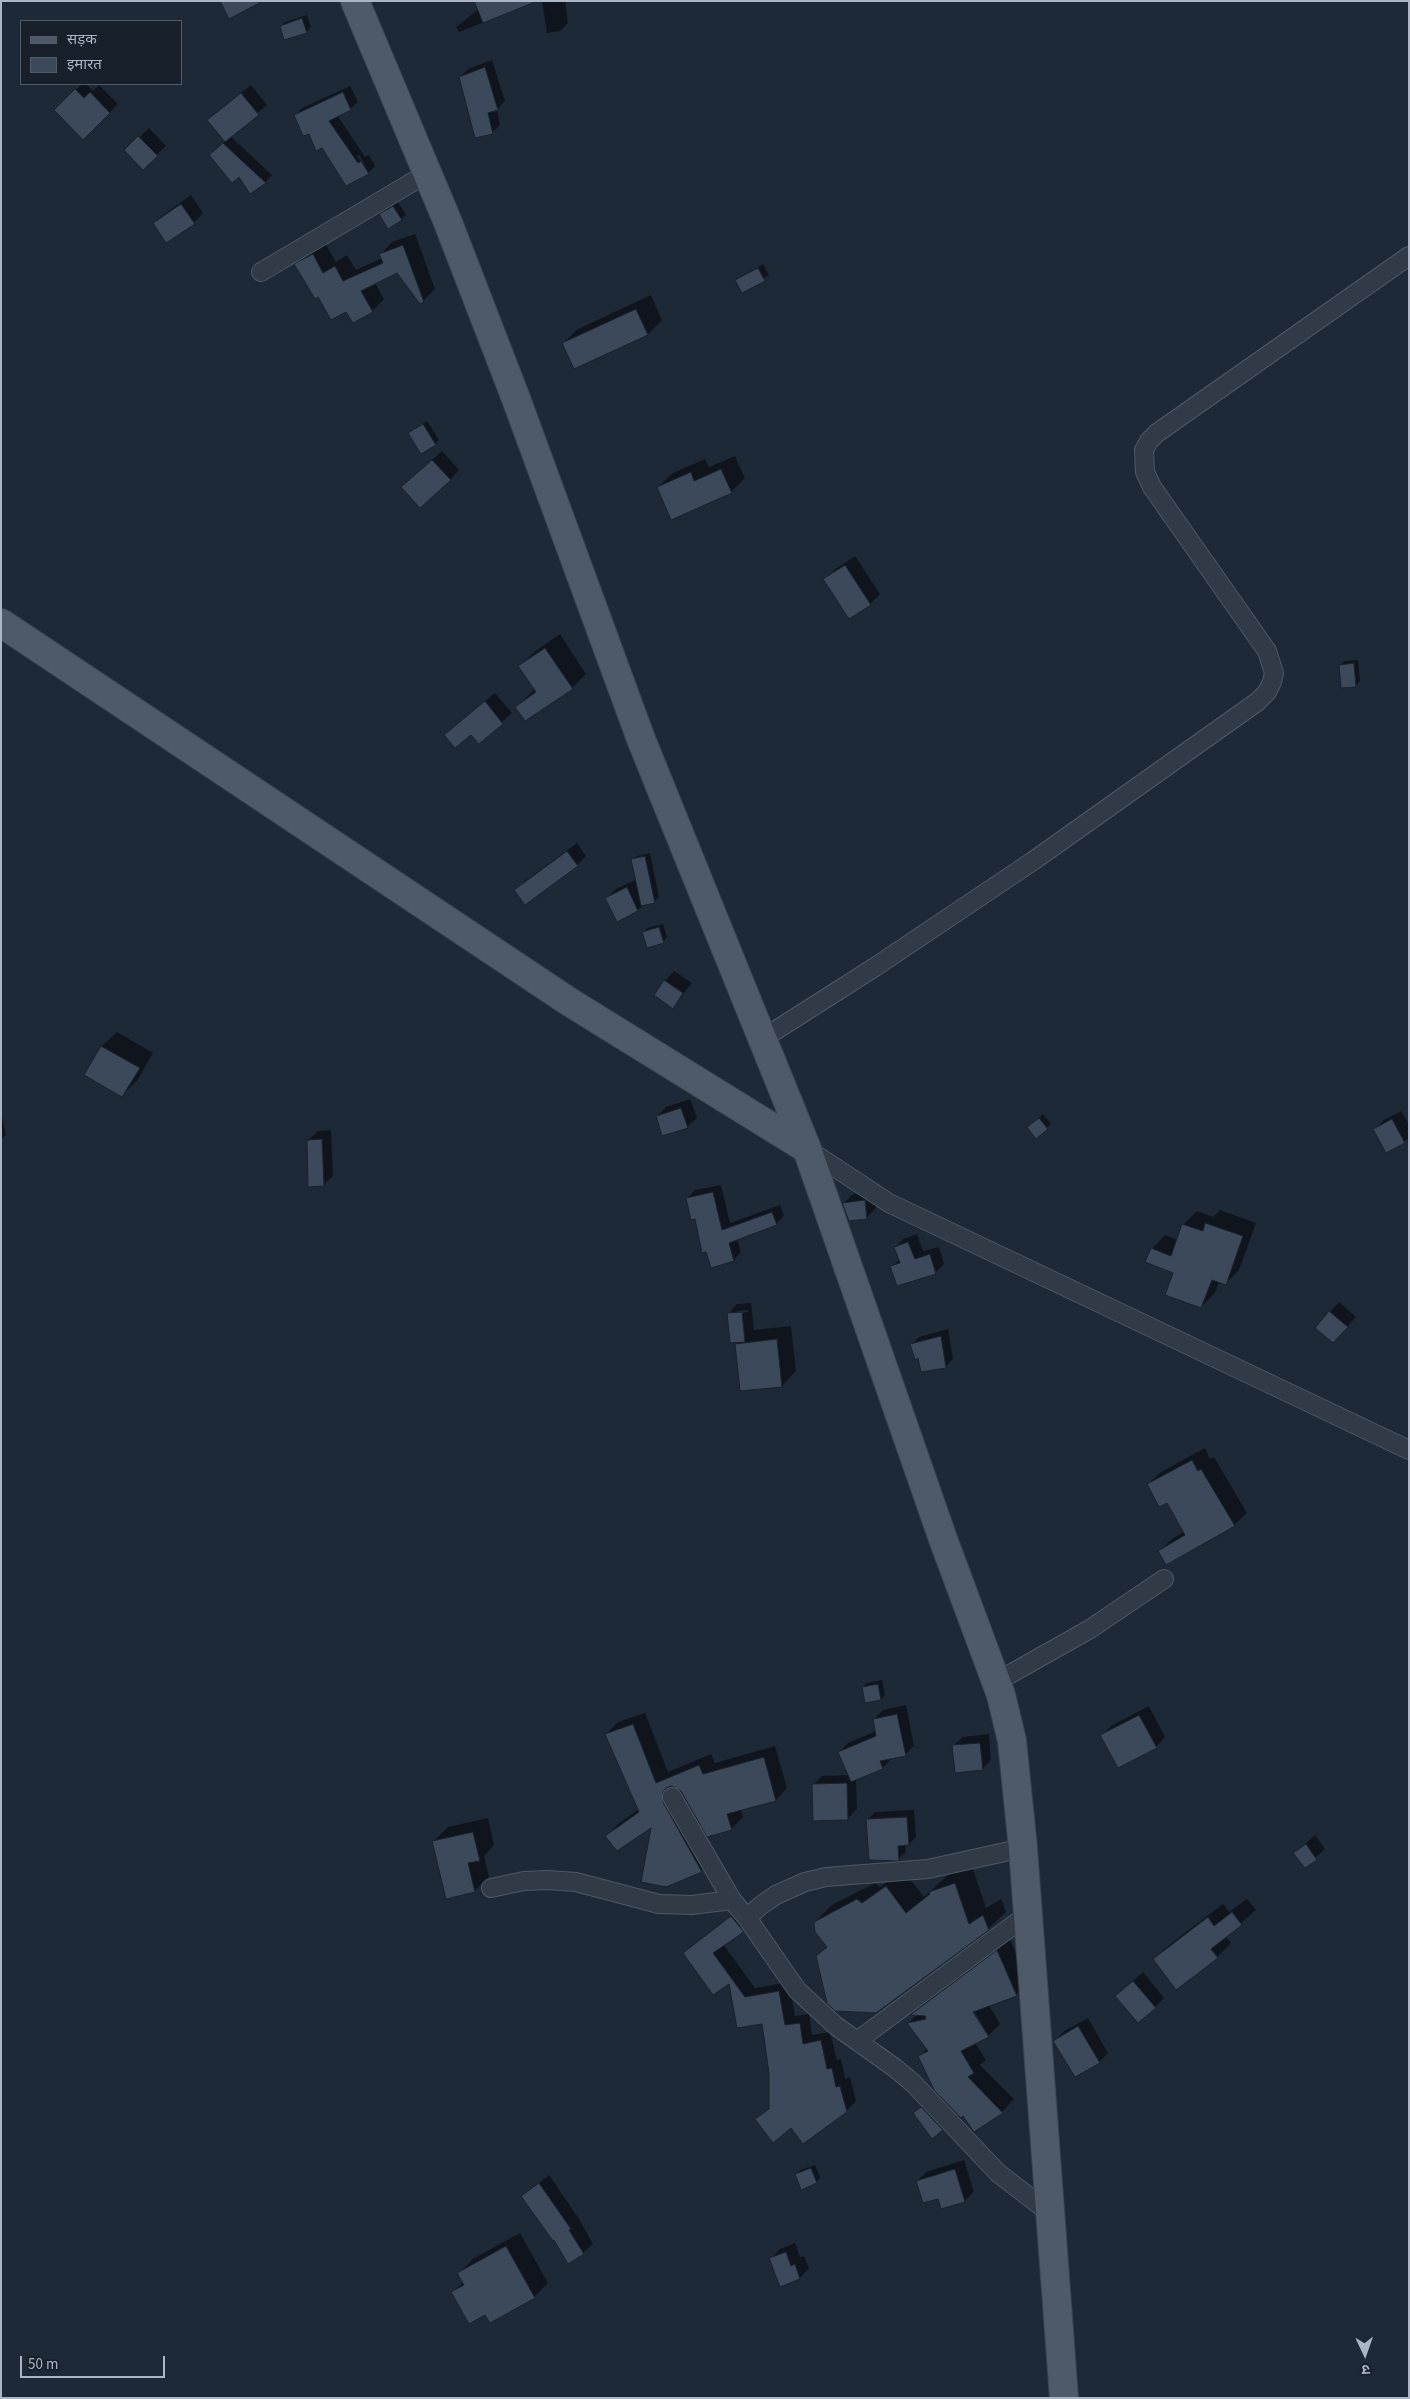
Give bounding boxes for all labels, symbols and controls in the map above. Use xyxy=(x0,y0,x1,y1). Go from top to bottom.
legend xyxy=(20,20,182,85)
text: सड़क xyxy=(67,29,97,50)
text: इमारत xyxy=(67,54,102,75)
north arrow xyxy=(1340,2329,1390,2379)
scale bar xyxy=(22,2346,168,2378)
text: 50 m xyxy=(28,2354,58,2375)
text: उ xyxy=(1361,2359,1370,2379)

